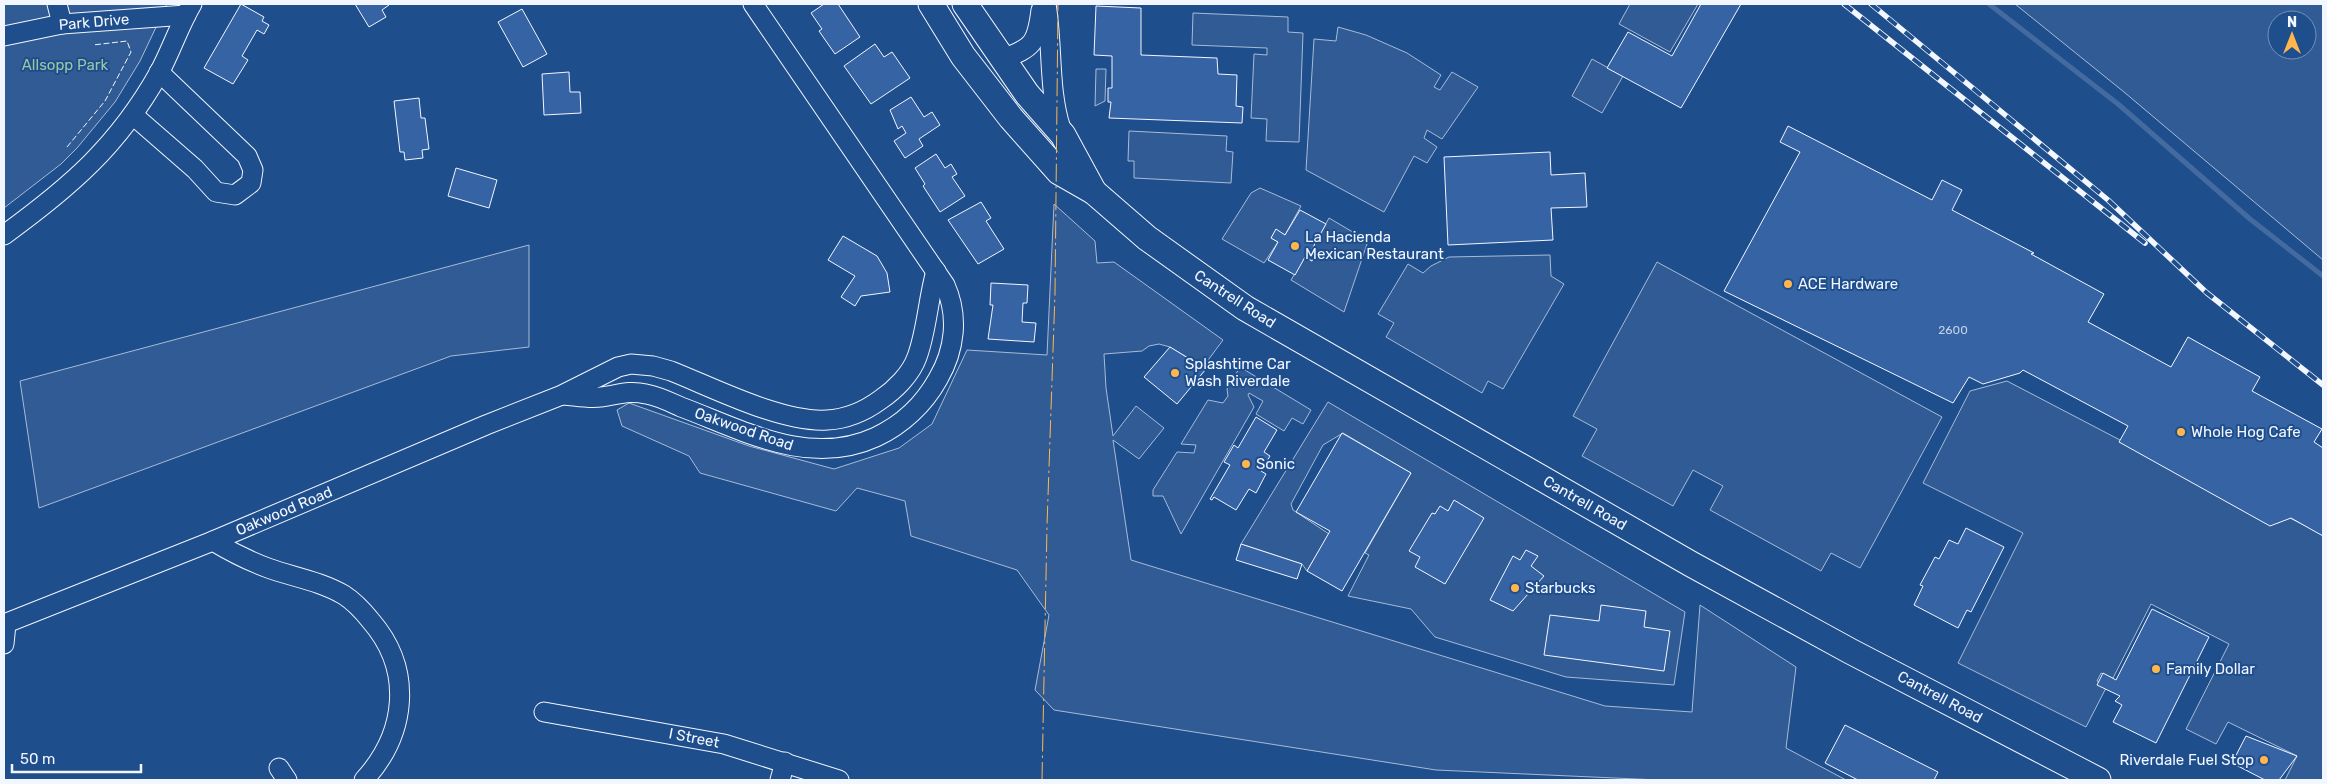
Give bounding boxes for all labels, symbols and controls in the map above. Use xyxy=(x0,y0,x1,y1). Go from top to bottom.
street label: Park Drive xyxy=(58,10,130,34)
north arrow xyxy=(2267,10,2317,60)
text: N xyxy=(2287,14,2297,31)
park label: Allsopp Park xyxy=(22,56,108,74)
place label: La Hacienda Mexican Restaurant xyxy=(1305,228,1444,263)
marker: La Hacienda Mexican Restaurant xyxy=(1289,240,1301,252)
street label: Cantrell Road xyxy=(1191,266,1279,332)
place label: ACE Hardware xyxy=(1798,275,1898,293)
marker: ACE Hardware xyxy=(1782,278,1794,290)
house number: 2600 xyxy=(1938,323,1968,337)
place label: Splashtime Car Wash Riverdale xyxy=(1185,355,1291,390)
marker: Splashtime Car Wash Riverdale xyxy=(1169,367,1181,379)
street label: Oakwood Road xyxy=(692,404,796,454)
place label: Whole Hog Cafe xyxy=(2191,423,2301,441)
marker: Whole Hog Cafe xyxy=(2175,426,2187,438)
place label: Sonic xyxy=(1256,455,1295,473)
marker: Sonic xyxy=(1240,458,1252,470)
street label: Cantrell Road xyxy=(1540,472,1630,534)
street label: Oakwood Road xyxy=(233,483,335,539)
place label: Starbucks xyxy=(1525,579,1596,597)
marker: Starbucks xyxy=(1509,582,1521,594)
place label: Family Dollar xyxy=(2166,660,2255,678)
marker: Family Dollar xyxy=(2150,663,2162,675)
street label: Cantrell Road xyxy=(1894,667,1986,727)
street label: I Street xyxy=(667,724,721,752)
scale bar xyxy=(12,742,141,774)
text: 50 m xyxy=(20,750,55,768)
place label: Riverdale Fuel Stop xyxy=(2120,751,2254,769)
marker: Riverdale Fuel Stop xyxy=(2258,754,2270,766)

